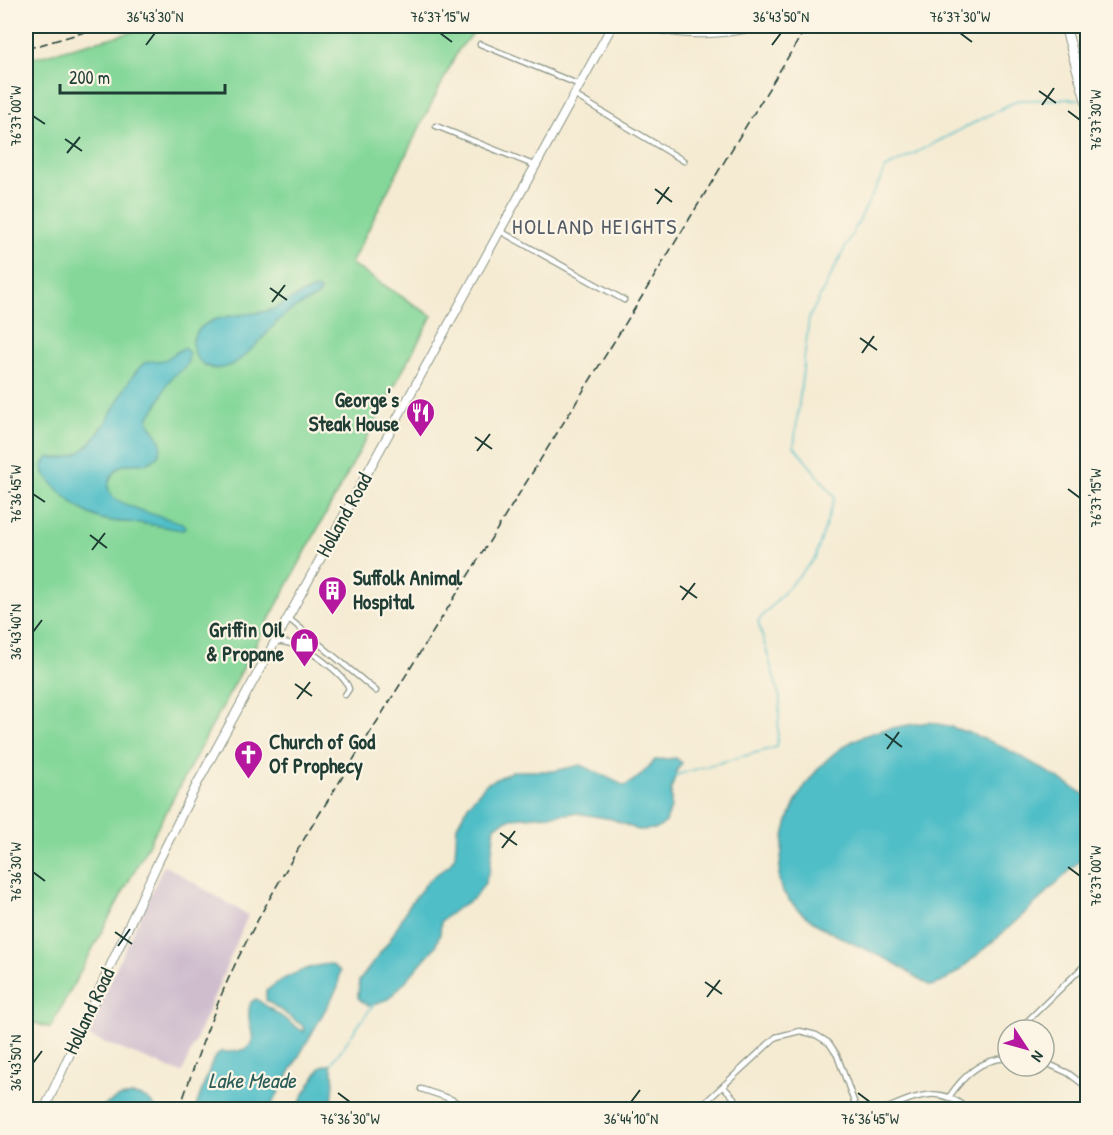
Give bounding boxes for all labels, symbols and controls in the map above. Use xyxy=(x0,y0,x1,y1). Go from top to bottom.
text: 36°43'30"N xyxy=(127,6,183,27)
text: 76°37'15"W xyxy=(410,6,470,27)
text: 36°43'50"N xyxy=(753,6,809,27)
text: 76°37'30"W xyxy=(930,6,991,27)
scale bar xyxy=(60,57,225,95)
text: 200 m xyxy=(69,65,110,90)
text: 76°37'00"W xyxy=(5,85,26,146)
text: 76°37'30"W xyxy=(1085,89,1106,150)
district label: HOLLAND HEIGHTS xyxy=(512,211,678,241)
place label: George's Steak House xyxy=(309,385,400,438)
restaurant icon: George's Steak House xyxy=(404,396,436,438)
text: 76°36'45"W xyxy=(5,464,26,523)
street label: Holland Road xyxy=(308,467,379,562)
text: 76°37'15"W xyxy=(1085,468,1106,528)
place label: Suffolk Animal Hospital xyxy=(353,563,463,617)
building icon: Suffolk Animal Hospital xyxy=(316,574,348,616)
text: 36°43'40"N xyxy=(5,604,26,660)
place label: Griffin Oil & Propane xyxy=(206,615,285,669)
shop icon: Griffin Oil & Propane xyxy=(289,626,321,668)
place label: Church of God Of Prophecy xyxy=(269,727,376,781)
church icon: Church of God Of Prophecy xyxy=(232,738,264,780)
text: 76°36'30"W xyxy=(5,842,26,902)
text: 76°37'00"W xyxy=(1085,845,1106,906)
street label: Holland Road xyxy=(56,963,121,1059)
north arrow xyxy=(996,1018,1056,1078)
text: 36°43'50"N xyxy=(5,1035,26,1091)
text: N xyxy=(1026,1047,1050,1067)
water label: Lake Meade xyxy=(208,1065,297,1095)
text: 76°36'30"W xyxy=(320,1108,380,1129)
text: 36°44'10"N xyxy=(604,1108,658,1129)
text: 76°36'45"W xyxy=(841,1108,900,1129)

